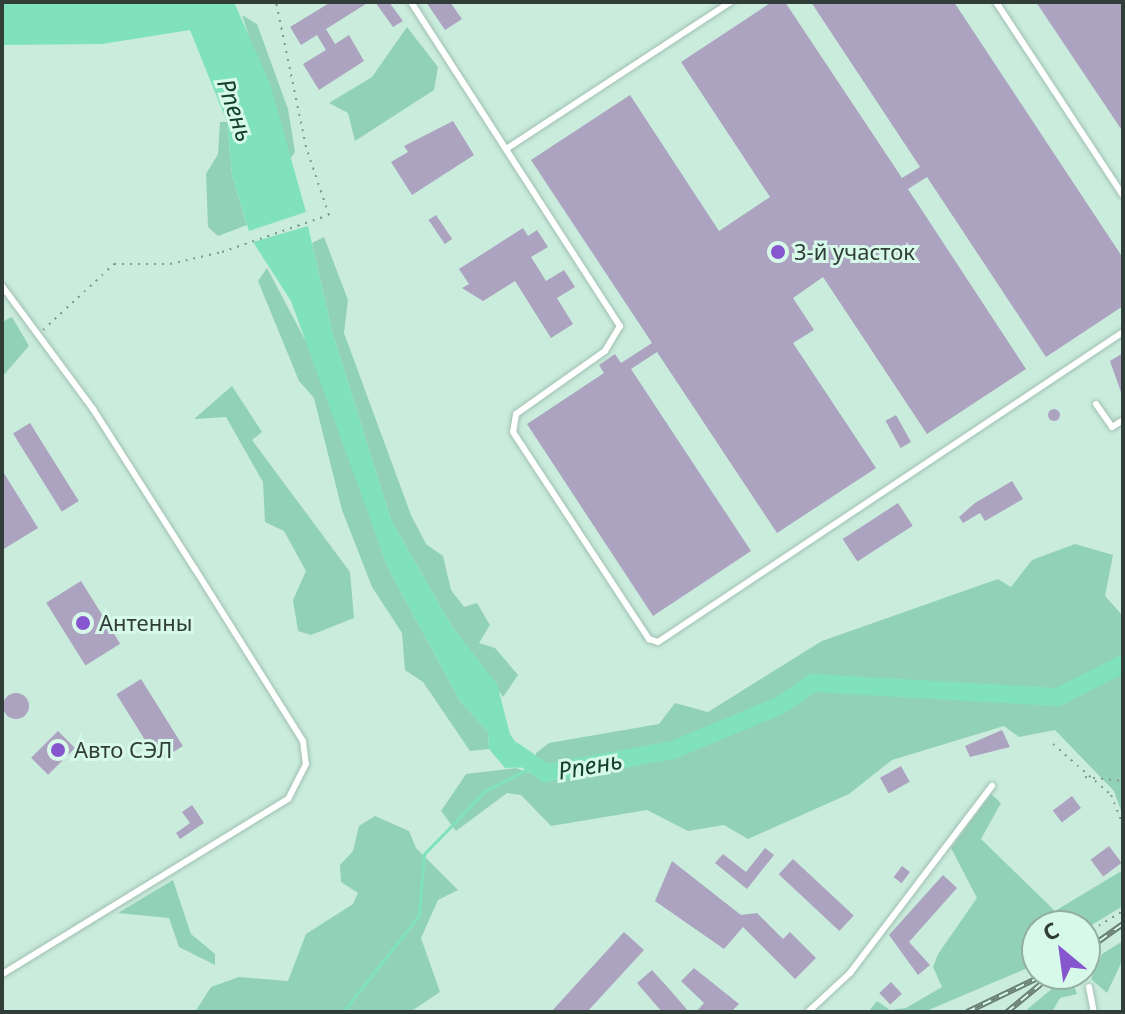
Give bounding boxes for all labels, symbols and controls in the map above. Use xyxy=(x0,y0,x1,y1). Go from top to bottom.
water label: Рпень xyxy=(212,75,260,145)
place label: 3-й участок xyxy=(794,239,915,265)
marker: 3-й участок xyxy=(769,243,787,261)
place label: Антенны xyxy=(99,610,192,636)
marker: Антенны xyxy=(74,614,92,632)
place label: Авто СЭЛ xyxy=(74,737,172,763)
marker: Авто СЭЛ xyxy=(49,741,67,759)
water label: Рпень xyxy=(556,745,624,785)
north arrow xyxy=(1021,910,1101,990)
text: С xyxy=(1037,914,1064,947)

